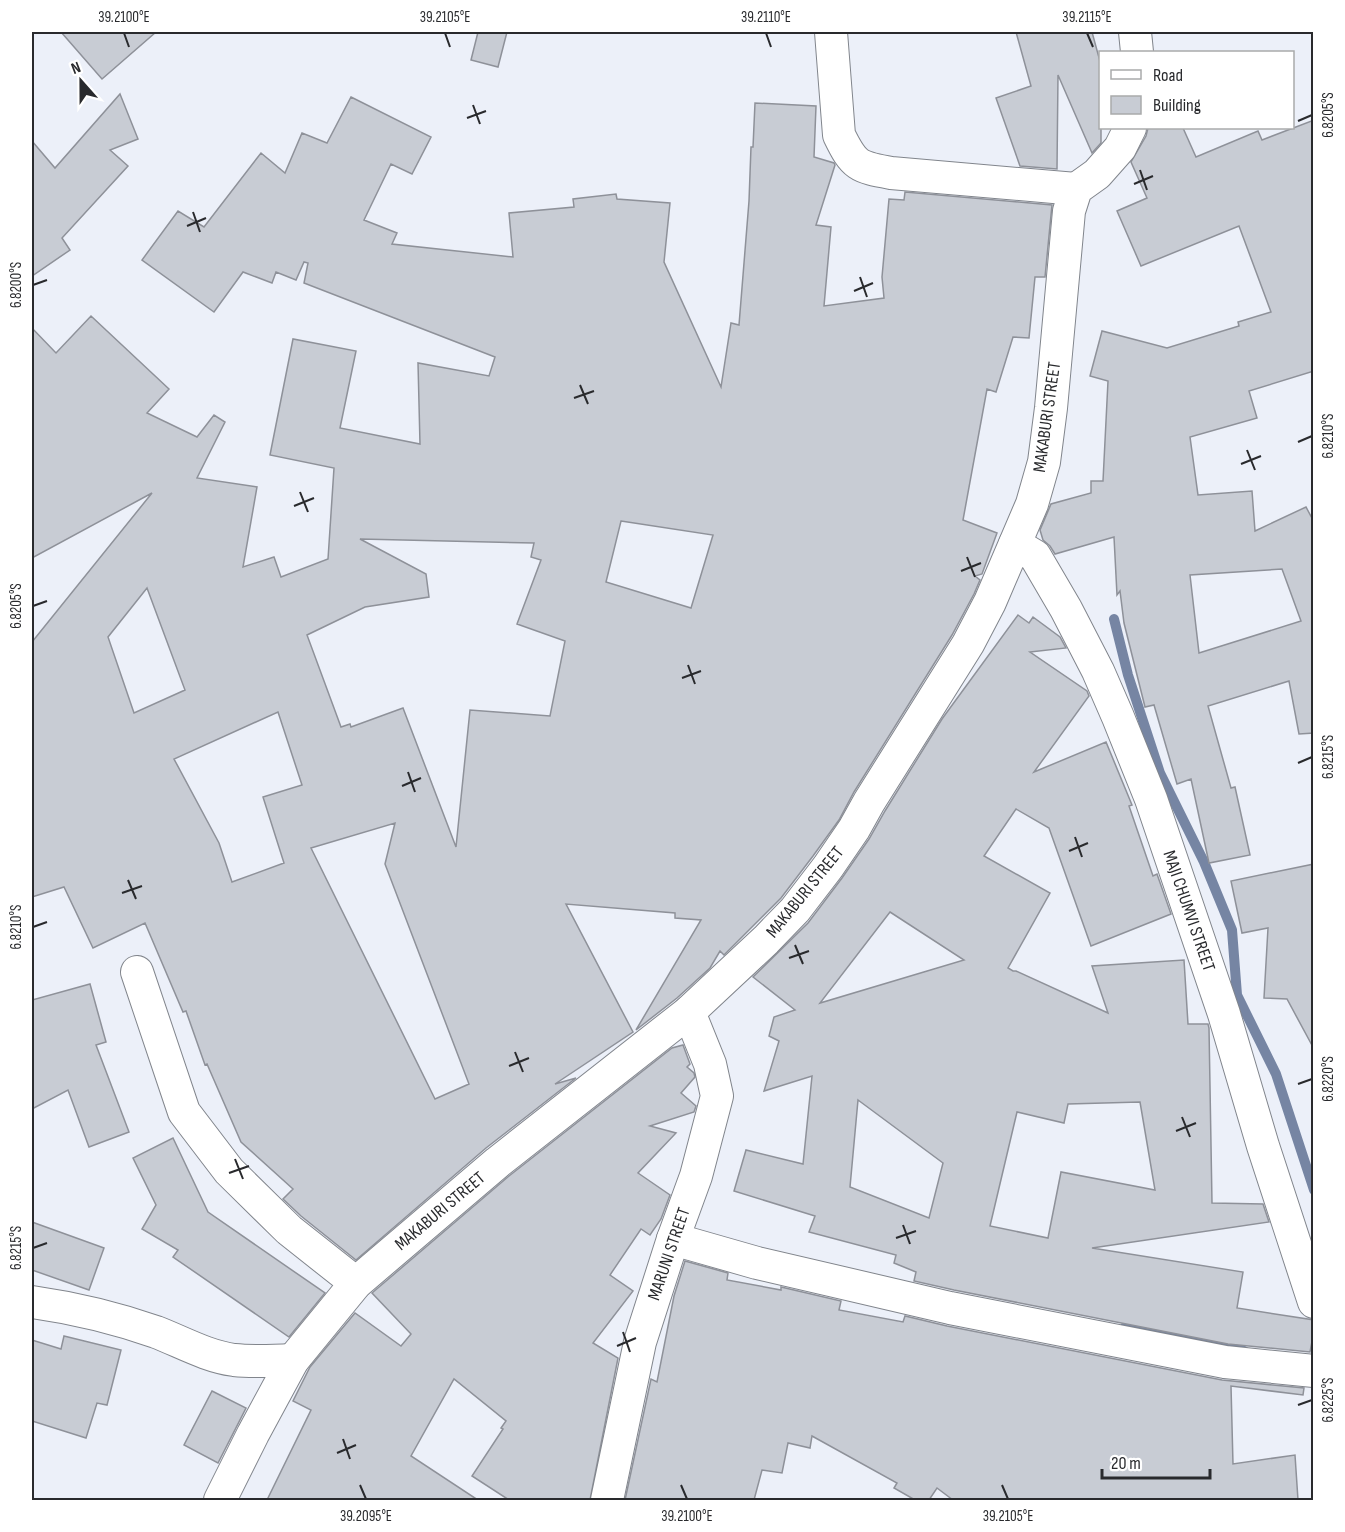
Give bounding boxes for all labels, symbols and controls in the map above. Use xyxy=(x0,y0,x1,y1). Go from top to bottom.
text: 39.2100°E xyxy=(98,8,150,27)
text: 39.2105°E xyxy=(420,8,470,27)
text: 39.2110°E xyxy=(741,8,791,27)
text: 39.2115°E xyxy=(1062,8,1112,27)
north arrow xyxy=(51,51,111,111)
legend xyxy=(1099,51,1294,129)
text: N xyxy=(69,58,84,79)
text: Road xyxy=(1153,65,1183,86)
text: 6.8205°S xyxy=(1319,92,1338,138)
text: Building xyxy=(1153,95,1201,116)
text: 6.8200°S xyxy=(7,262,26,308)
street label: MAKABURI STREET xyxy=(1029,360,1065,474)
text: 6.8210°S xyxy=(1319,414,1338,458)
text: 6.8205°S xyxy=(7,583,26,629)
text: 6.8215°S xyxy=(1319,735,1338,779)
street label: MAKABURI STREET xyxy=(762,842,848,942)
street label: MAJI CHUMVI STREET xyxy=(1159,848,1219,974)
text: 6.8210°S xyxy=(7,905,26,949)
text: 6.8220°S xyxy=(1319,1056,1338,1102)
street label: MAKABURI STREET xyxy=(391,1167,489,1255)
street label: MARUNI STREET xyxy=(643,1205,695,1303)
text: 6.8215°S xyxy=(7,1226,26,1270)
text: 6.8225°S xyxy=(1319,1377,1338,1423)
scale bar xyxy=(1102,1442,1210,1480)
text: 20 m xyxy=(1111,1453,1141,1474)
text: 39.2095°E xyxy=(340,1507,392,1526)
text: 39.2100°E xyxy=(661,1507,713,1526)
text: 39.2105°E xyxy=(983,1507,1033,1526)

